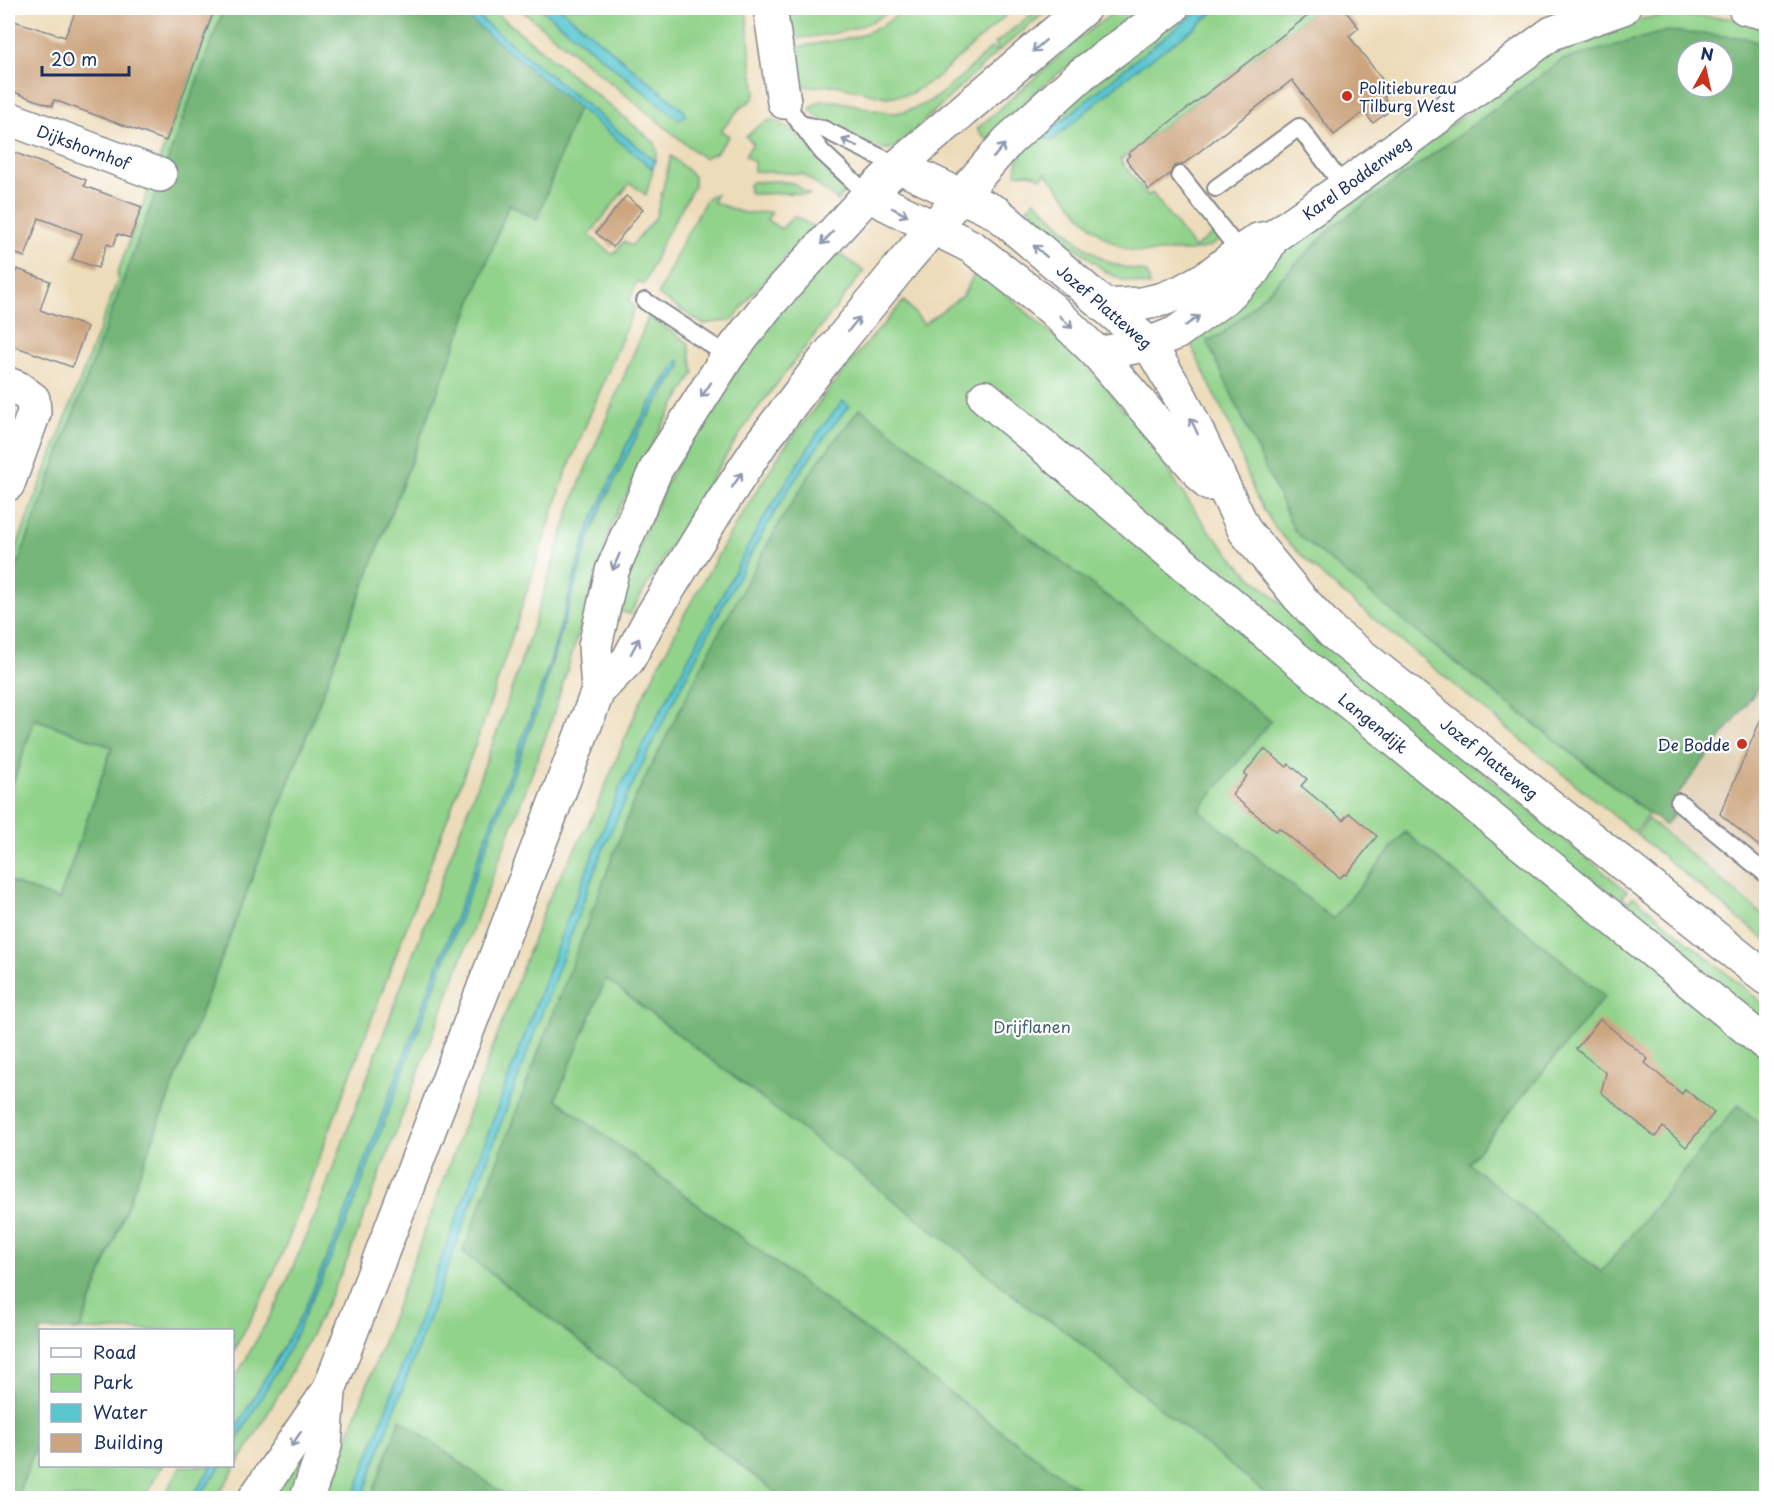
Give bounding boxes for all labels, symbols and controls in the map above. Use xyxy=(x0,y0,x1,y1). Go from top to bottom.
scale bar xyxy=(42,39,129,77)
one-way arrow xyxy=(1031,39,1047,52)
north arrow xyxy=(1675,39,1735,99)
text: N xyxy=(1699,40,1715,66)
text: 20 m xyxy=(51,45,97,72)
place label: Politiebureau Tilburg West xyxy=(1359,75,1457,117)
marker: Politiebureau Tilburg West xyxy=(1340,89,1354,103)
street label: Dijkshornhof xyxy=(34,118,136,175)
street label: Karel Boddenweg xyxy=(1297,129,1416,225)
one-way arrow xyxy=(841,136,859,148)
one-way arrow xyxy=(992,143,1005,159)
one-way arrow xyxy=(891,207,909,218)
one-way arrow xyxy=(820,230,835,245)
one-way arrow xyxy=(1033,244,1048,258)
street label: Jozef Platteweg xyxy=(1052,258,1158,354)
one-way arrow xyxy=(1058,315,1073,329)
one-way arrow xyxy=(1183,315,1200,327)
one-way arrow xyxy=(847,316,860,332)
one-way arrow xyxy=(699,381,712,398)
one-way arrow xyxy=(1188,418,1200,436)
one-way arrow xyxy=(731,472,743,489)
one-way arrow xyxy=(610,553,621,571)
one-way arrow xyxy=(629,638,641,655)
street label: Langendijk xyxy=(1334,687,1414,759)
street label: Jozef Platteweg xyxy=(1436,711,1544,805)
place label: De Bodde xyxy=(1657,732,1730,756)
marker: De Bodde xyxy=(1735,737,1749,751)
park label: Drijflanen xyxy=(993,1014,1071,1038)
legend xyxy=(39,1329,234,1467)
text: Road xyxy=(93,1338,137,1365)
text: Park xyxy=(93,1368,133,1395)
text: Water xyxy=(93,1398,148,1425)
text: Building xyxy=(93,1428,163,1455)
one-way arrow xyxy=(290,1430,302,1446)

